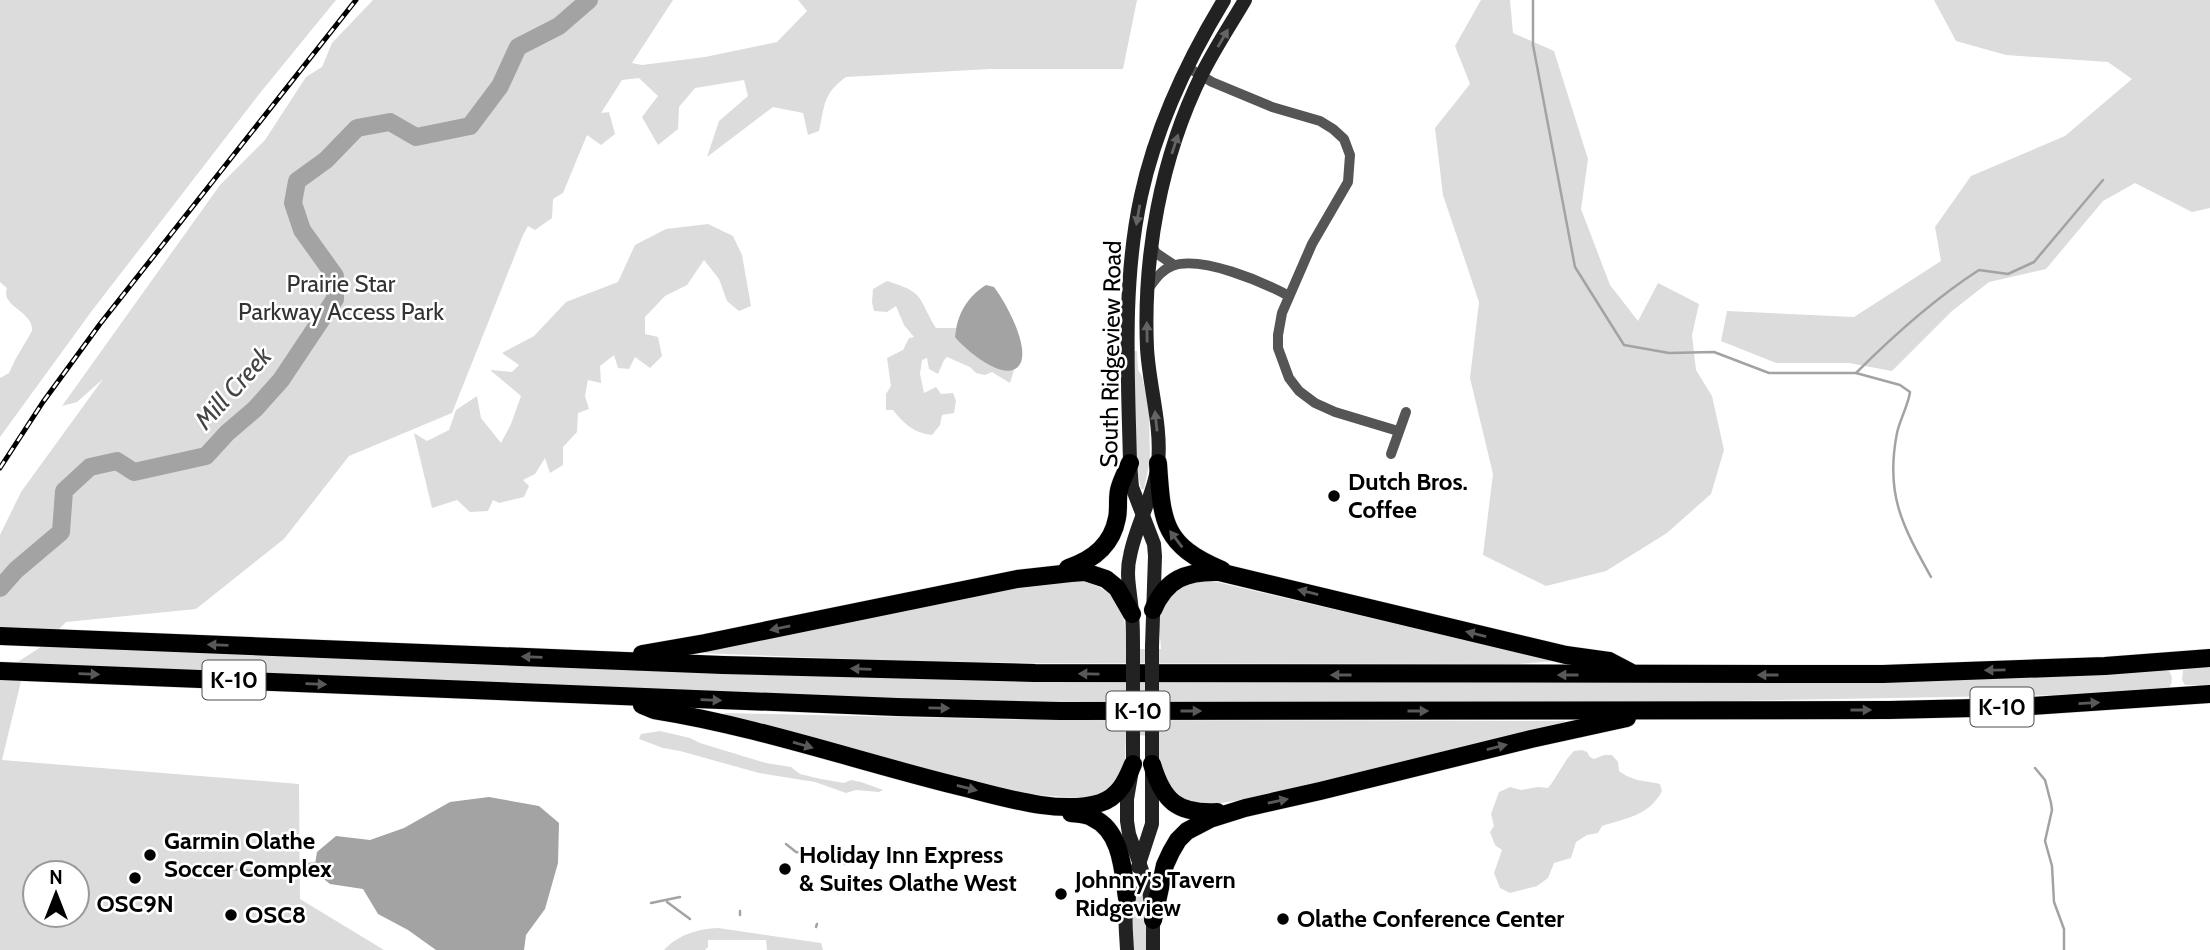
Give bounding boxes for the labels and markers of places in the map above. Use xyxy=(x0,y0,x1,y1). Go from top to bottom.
place label: Dutch Bros. Coffee xyxy=(1348,467,1468,524)
marker: Dutch Bros. Coffee xyxy=(1326,488,1342,504)
place label: Garmin Olathe Soccer Complex xyxy=(164,826,332,883)
place label: Holiday Inn Express & Suites Olathe West xyxy=(799,840,1017,897)
marker: Garmin Olathe Soccer Complex xyxy=(142,847,158,863)
marker: Holiday Inn Express & Suites Olathe West xyxy=(777,861,793,877)
place label: Johnny's Tavern Ridgeview xyxy=(1074,865,1236,922)
marker: OSC9N xyxy=(127,870,143,886)
marker: Johnny's Tavern Ridgeview xyxy=(1053,886,1069,902)
place label: OSC9N xyxy=(96,889,174,918)
place label: OSC8 xyxy=(245,900,306,929)
place label: Olathe Conference Center xyxy=(1297,904,1564,933)
marker: OSC8 xyxy=(223,907,239,923)
marker: Olathe Conference Center xyxy=(1275,911,1291,927)

